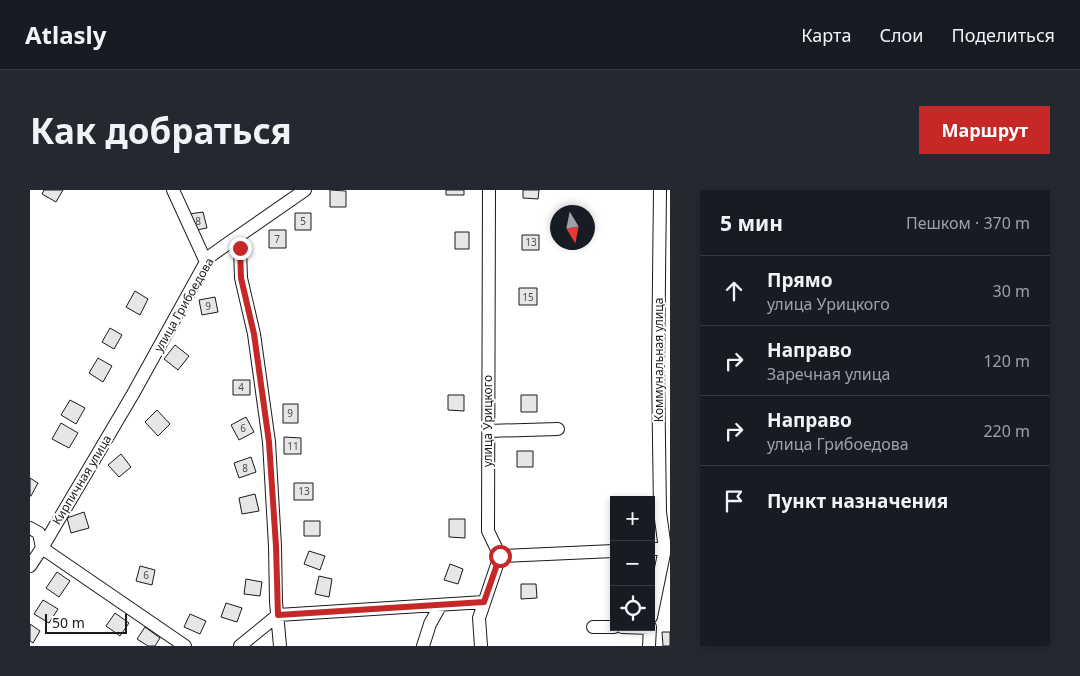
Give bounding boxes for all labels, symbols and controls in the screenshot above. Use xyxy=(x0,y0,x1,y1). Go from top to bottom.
text: Atlasly xyxy=(25,18,106,51)
text: Карта xyxy=(801,23,851,47)
text: Слои xyxy=(879,23,923,47)
text: Поделиться xyxy=(951,23,1055,47)
button: Маршрут xyxy=(919,106,1050,154)
text: Как добраться xyxy=(30,107,292,154)
north arrow xyxy=(550,205,595,250)
text: 5 мин xyxy=(720,209,783,237)
text: Пешком · 370 m xyxy=(906,212,1030,234)
house number: 8 xyxy=(195,214,201,228)
house number: 5 xyxy=(300,214,306,228)
house number: 7 xyxy=(274,232,280,246)
house number: 13 xyxy=(525,235,537,249)
route end xyxy=(229,237,252,260)
street label: улица Грибоедова xyxy=(150,254,217,355)
text: Прямо xyxy=(767,267,833,293)
icon: ahead xyxy=(720,277,748,305)
text: 30 m xyxy=(993,280,1030,302)
house number: 15 xyxy=(522,290,534,304)
text: улица Урицкого xyxy=(767,293,890,315)
street label: Коммунальная улица xyxy=(650,298,667,422)
house number: 9 xyxy=(205,299,211,313)
text: Направо xyxy=(767,337,852,363)
icon: right xyxy=(720,347,748,375)
text: 120 m xyxy=(983,350,1030,372)
text: Заречная улица xyxy=(767,363,890,385)
street label: улица Урицкого xyxy=(479,375,496,467)
house number: 4 xyxy=(238,380,244,394)
house number: 9 xyxy=(287,406,293,420)
text: Направо xyxy=(767,407,852,433)
icon: right xyxy=(720,417,748,445)
text: 220 m xyxy=(983,420,1030,442)
house number: 6 xyxy=(240,421,246,435)
street label: Кирпичная улица xyxy=(48,432,115,528)
text: улица Грибоедова xyxy=(767,433,909,455)
house number: 11 xyxy=(287,439,299,453)
house number: 8 xyxy=(242,461,248,475)
house number: 13 xyxy=(298,484,310,498)
icon: arrive xyxy=(720,487,748,515)
text: Пункт назначения xyxy=(767,488,948,514)
map controls xyxy=(610,496,655,631)
button: + xyxy=(610,496,655,541)
button: − xyxy=(610,541,655,586)
route start xyxy=(489,545,512,568)
house number: 6 xyxy=(143,568,149,582)
button: locate xyxy=(610,586,655,631)
scale bar xyxy=(45,611,128,634)
text: 50 m xyxy=(52,613,85,632)

